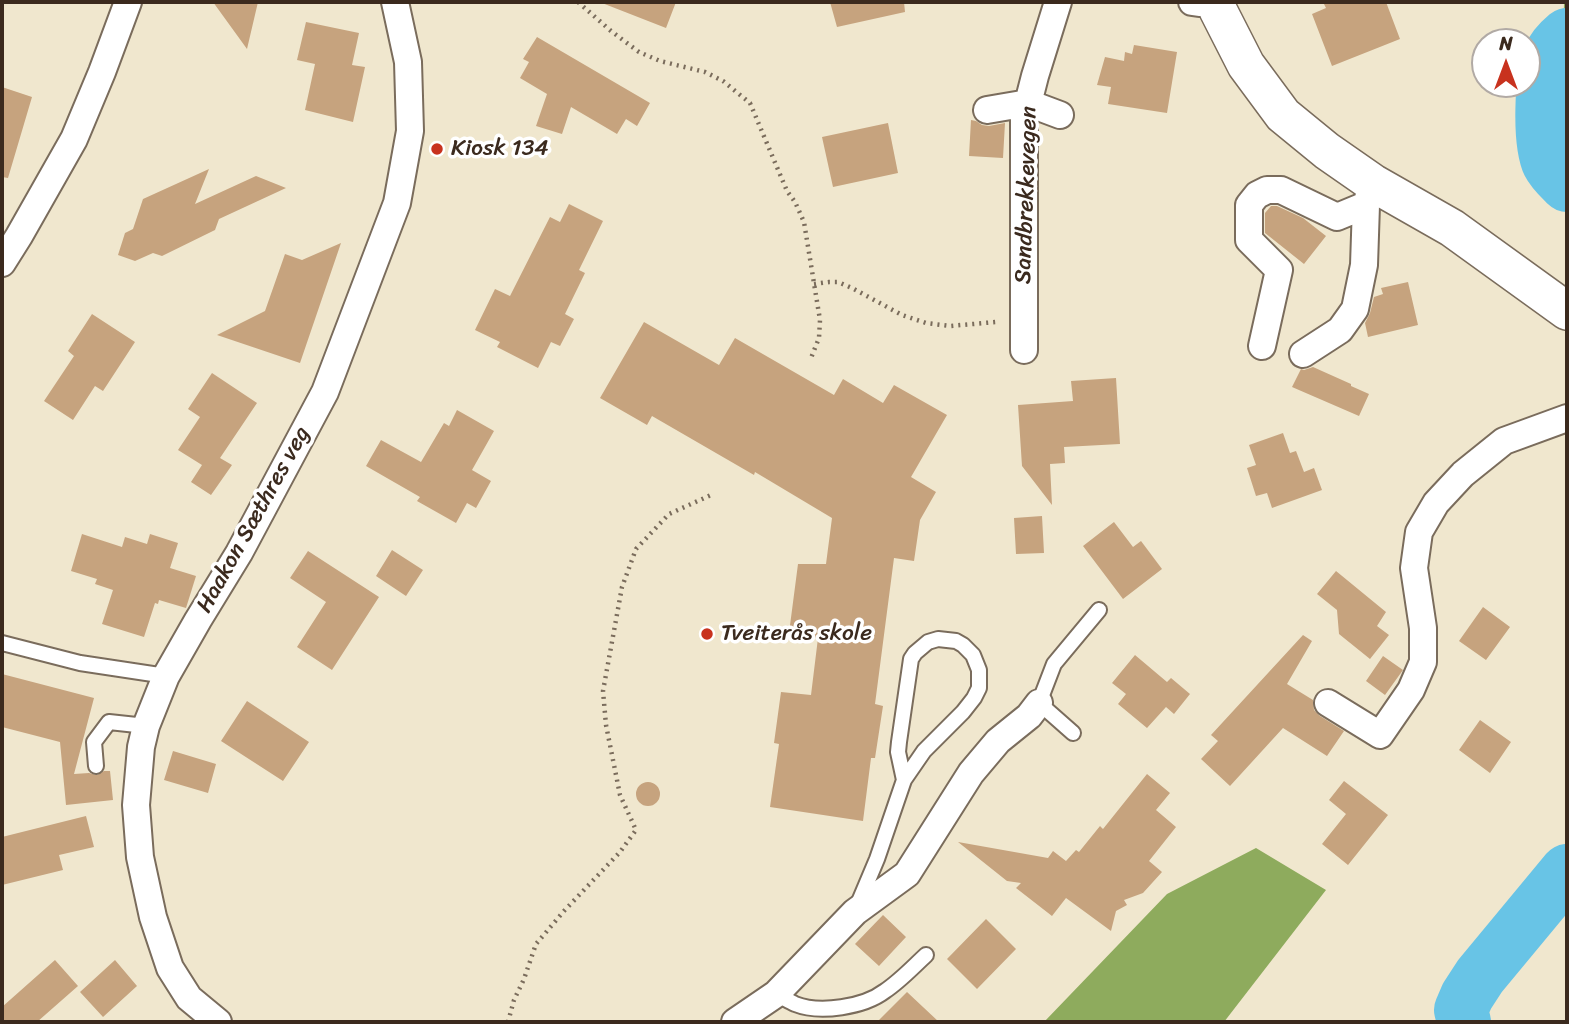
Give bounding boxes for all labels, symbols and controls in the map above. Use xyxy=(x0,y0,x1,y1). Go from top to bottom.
text: N xyxy=(1499,27,1513,60)
north arrow xyxy=(1471,28,1541,98)
street label: Sandbrekkevegen xyxy=(1010,106,1044,284)
place label: Kiosk 134 xyxy=(451,135,549,163)
marker: Kiosk 134 xyxy=(429,141,445,157)
street label: Haakon Sæthres veg xyxy=(191,422,317,618)
place label: Tveiterås skole xyxy=(721,620,872,648)
marker: Tveiterås skole xyxy=(699,626,715,642)

